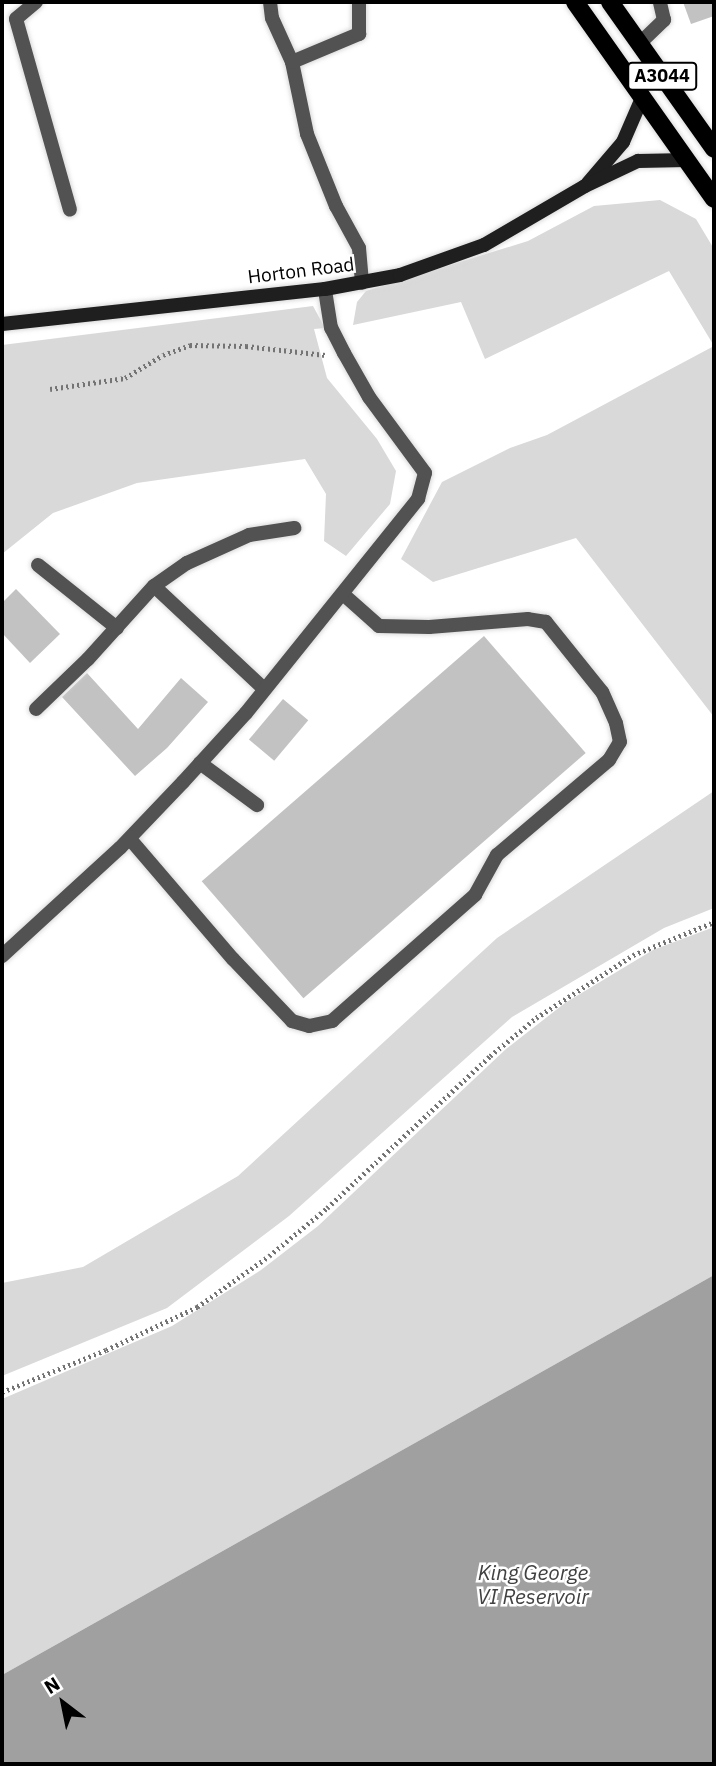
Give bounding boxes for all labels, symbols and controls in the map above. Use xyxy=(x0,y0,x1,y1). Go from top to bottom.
road number: A3044 xyxy=(627,62,697,90)
street label: Horton Road xyxy=(246,253,356,289)
water label: King George VI Reservoir xyxy=(477,1559,589,1609)
north arrow xyxy=(28,1668,98,1738)
text: N xyxy=(40,1671,64,1699)

